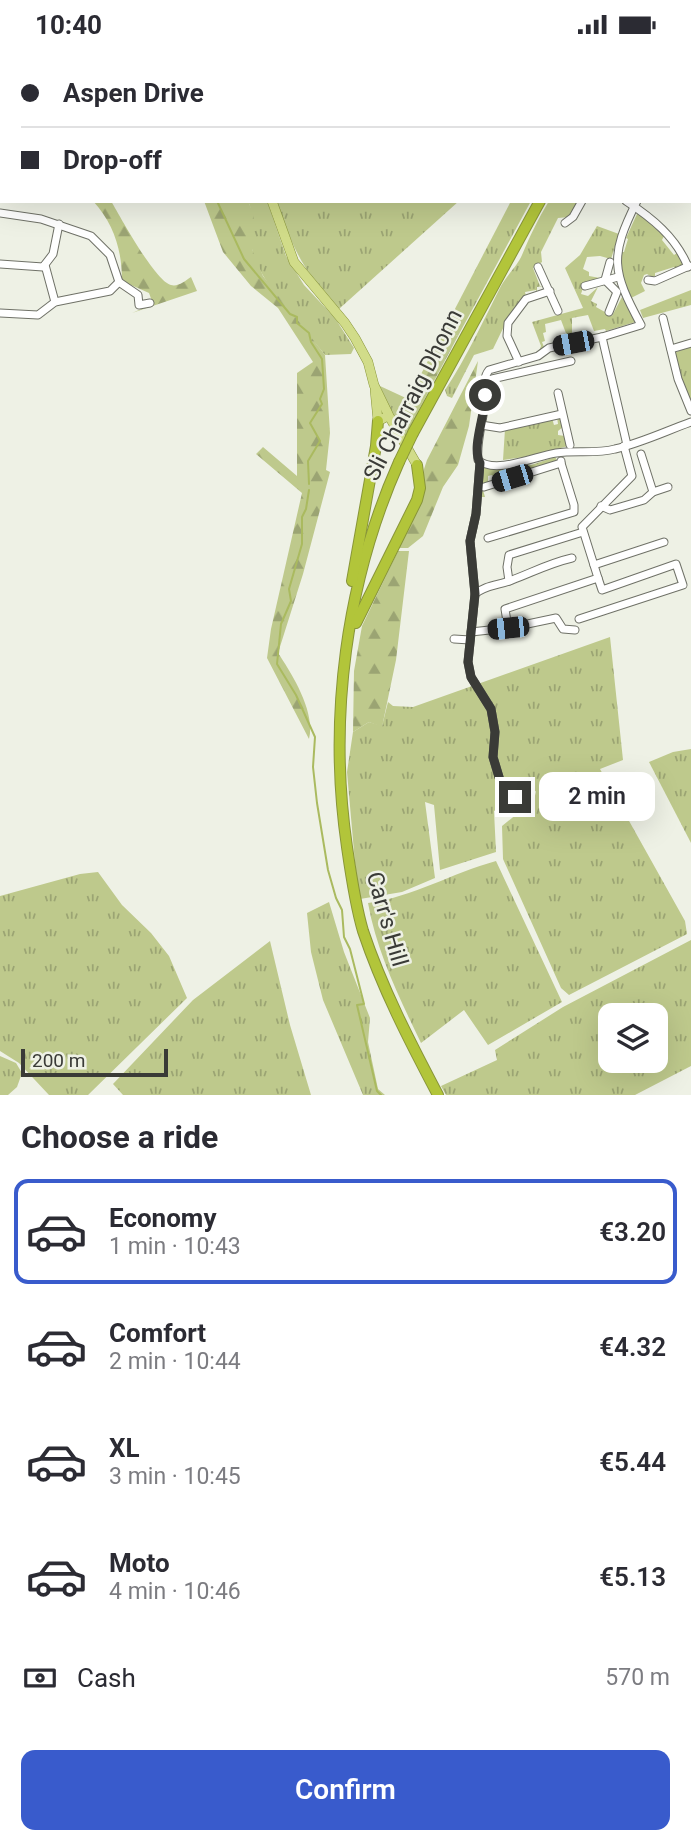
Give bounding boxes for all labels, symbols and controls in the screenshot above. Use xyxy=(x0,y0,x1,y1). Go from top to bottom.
text: 10:40 xyxy=(35,10,102,40)
text: Aspen Drive xyxy=(63,78,204,108)
text: Drop-off xyxy=(63,145,162,175)
street label: Sli Charraig Dhonn xyxy=(358,305,468,485)
car xyxy=(551,329,596,357)
route start xyxy=(469,379,501,411)
car xyxy=(489,462,536,494)
car xyxy=(487,615,530,641)
callout: 2 min xyxy=(540,773,655,821)
route end xyxy=(499,781,531,813)
text: 2 min xyxy=(568,783,626,810)
street label: Carr's Hill xyxy=(361,869,413,969)
map controls xyxy=(598,1003,668,1073)
button: layers xyxy=(598,1003,668,1073)
scale bar xyxy=(21,1046,168,1078)
text: 200 m xyxy=(32,1049,85,1072)
text: Choose a ride xyxy=(21,1118,218,1156)
icon: car xyxy=(25,1200,88,1263)
text: Economy xyxy=(109,1203,216,1233)
text: €3.20 xyxy=(599,1217,666,1247)
text: 1 min · 10:43 xyxy=(109,1233,241,1260)
icon: car xyxy=(25,1315,88,1378)
text: Comfort xyxy=(109,1318,206,1348)
text: €4.32 xyxy=(599,1332,666,1362)
text: 2 min · 10:44 xyxy=(109,1348,241,1375)
icon: car xyxy=(25,1430,88,1493)
text: XL xyxy=(109,1433,140,1463)
text: €5.44 xyxy=(599,1447,666,1477)
text: 3 min · 10:45 xyxy=(109,1463,241,1490)
icon: car xyxy=(25,1545,88,1608)
text: Moto xyxy=(109,1548,170,1578)
text: €5.13 xyxy=(599,1562,666,1592)
text: 4 min · 10:46 xyxy=(109,1578,241,1605)
icon: cash xyxy=(21,1659,59,1697)
text: Cash xyxy=(77,1663,136,1693)
text: 570 m xyxy=(605,1664,670,1691)
button: Confirm xyxy=(21,1750,670,1830)

